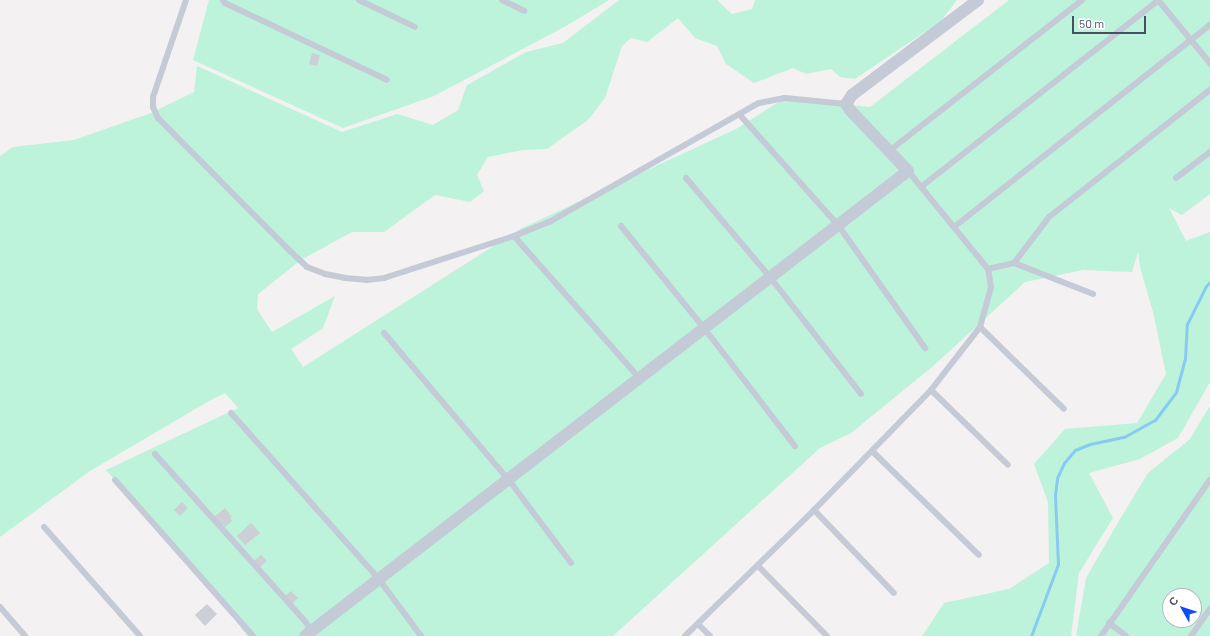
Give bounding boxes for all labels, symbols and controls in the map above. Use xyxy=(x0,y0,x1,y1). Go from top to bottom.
scale bar xyxy=(1074,8,1148,34)
text: 50 m xyxy=(1079,16,1104,30)
north arrow xyxy=(1162,588,1202,628)
text: С xyxy=(1166,594,1181,608)

